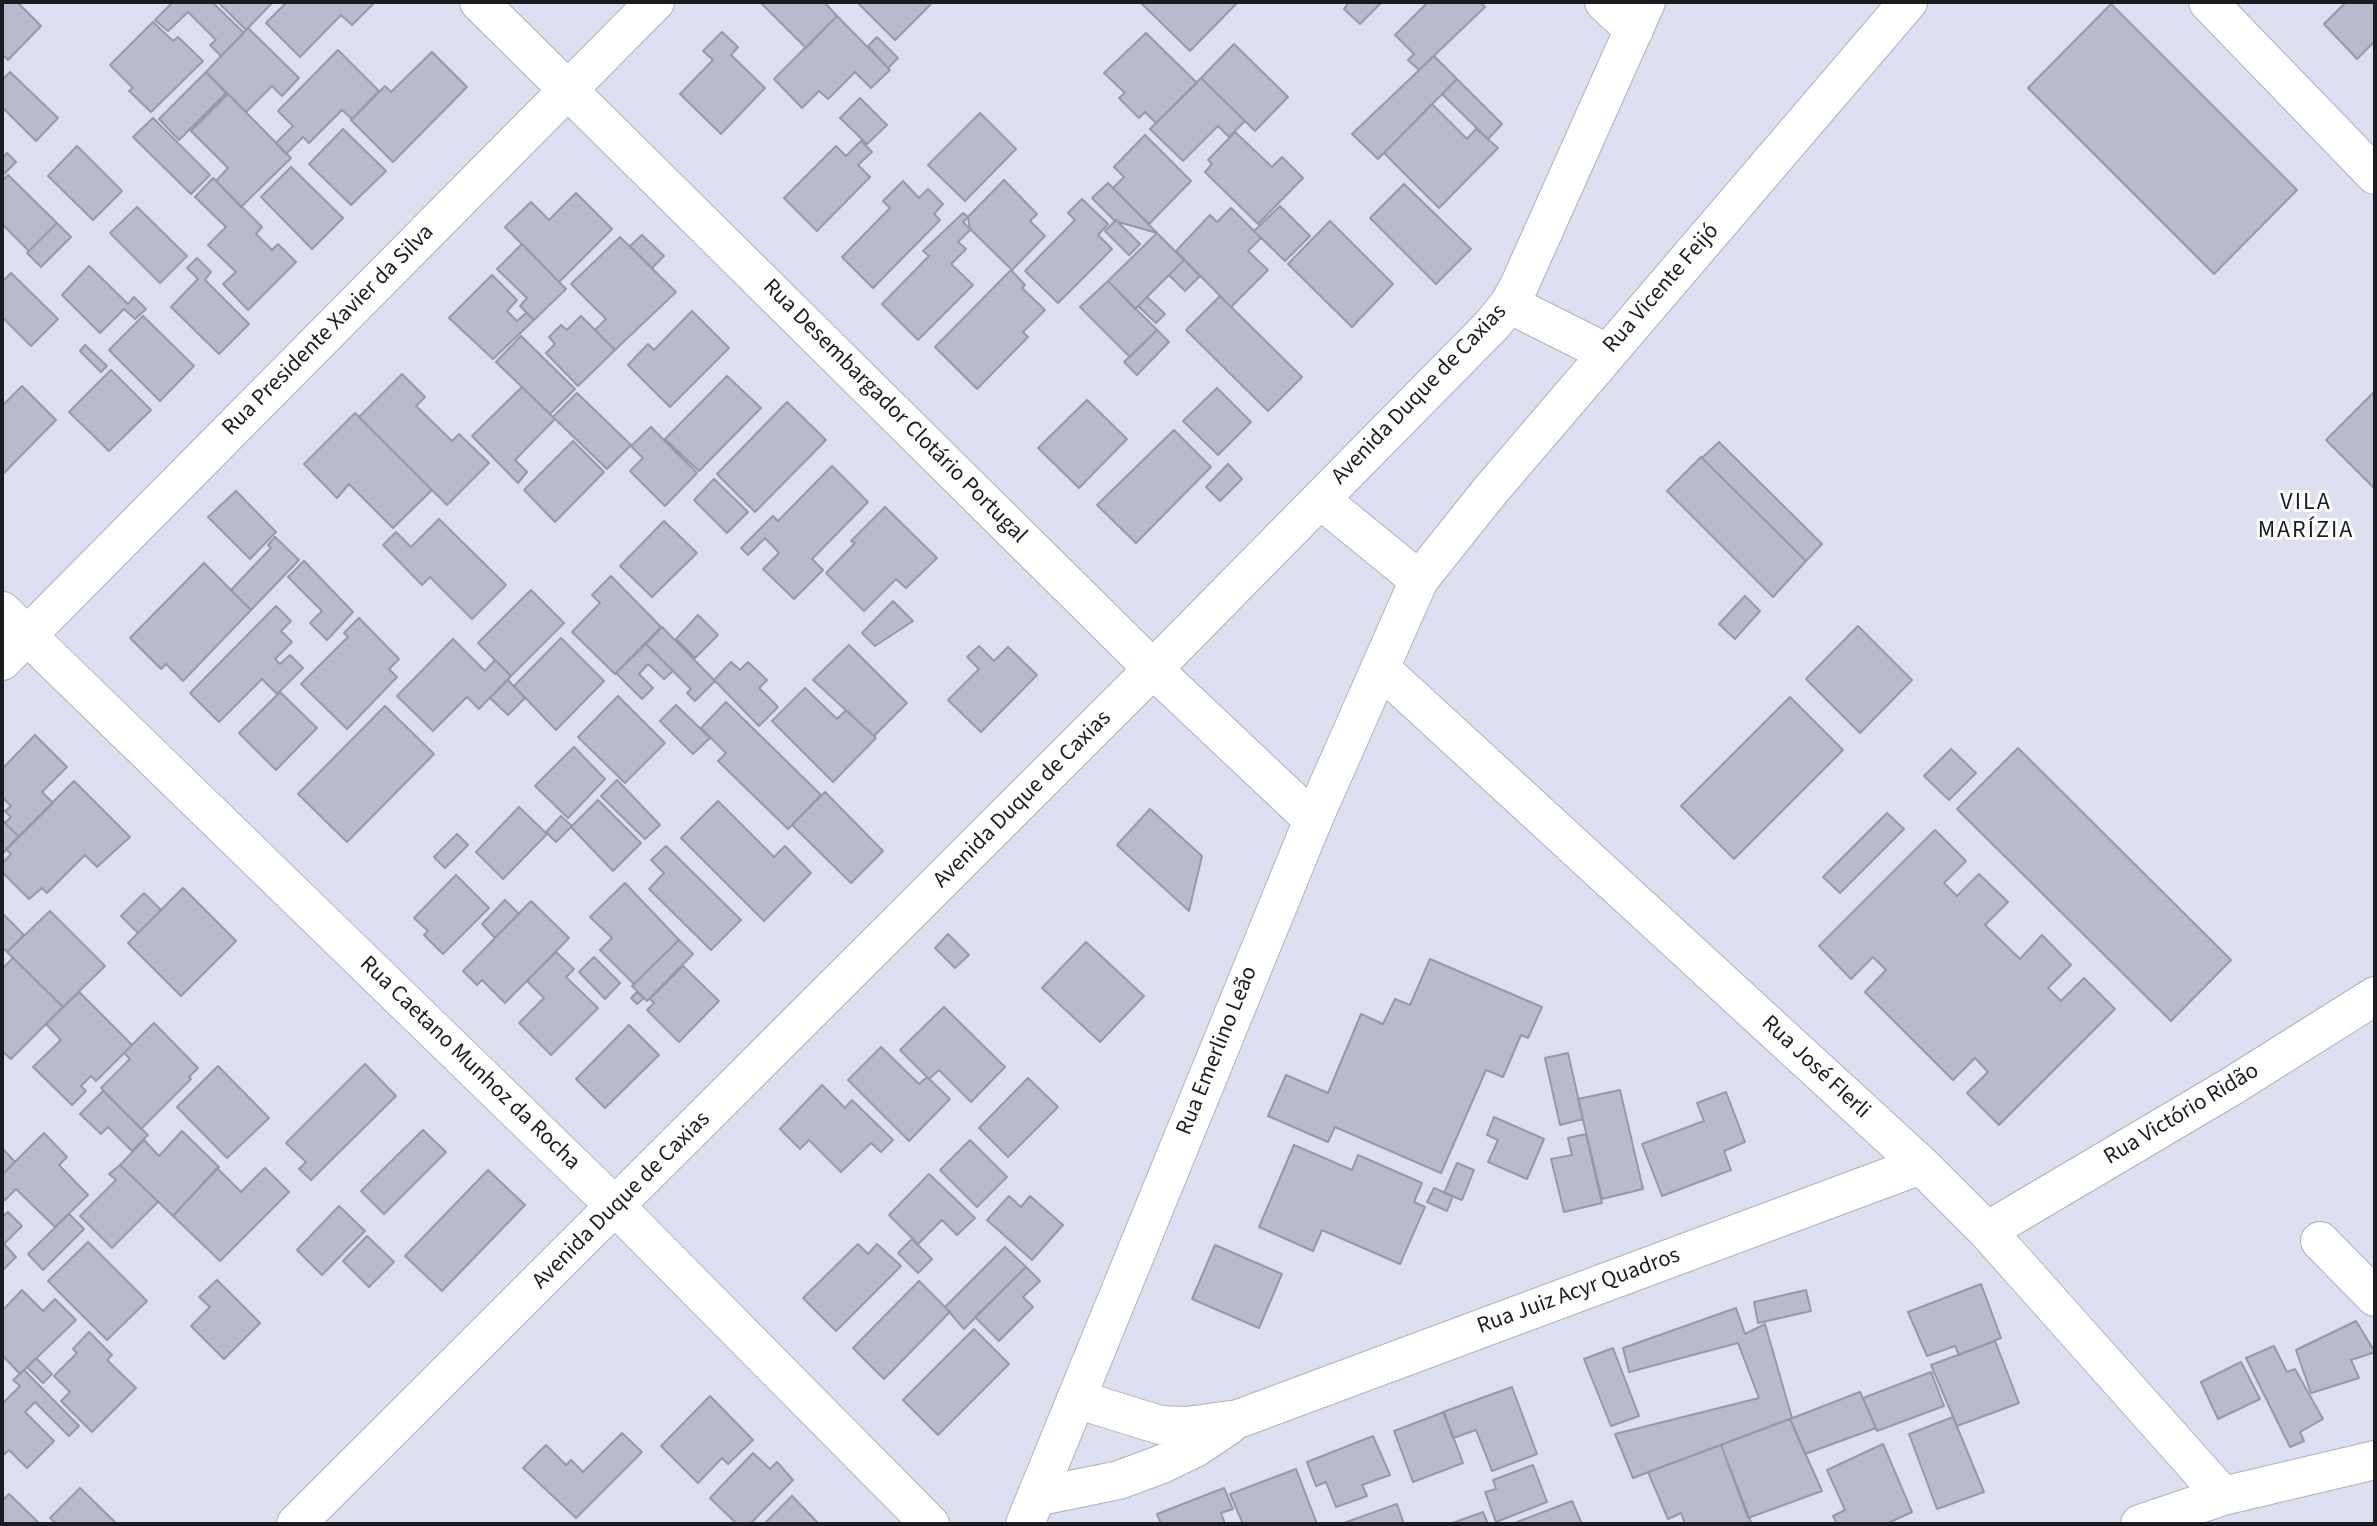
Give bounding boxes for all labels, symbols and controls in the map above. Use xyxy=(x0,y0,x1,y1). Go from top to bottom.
street label: Rua Vicente Feijó xyxy=(1598,218,1726,360)
street label: Rua Presidente Xavier da Silva xyxy=(218,220,440,442)
street label: Rua Desembargador Clotário Portugal xyxy=(756,274,1032,550)
street label: Avenida Duque de Caxias xyxy=(1327,299,1513,491)
district label: VILA MARÍZIA xyxy=(2259,490,2353,546)
street label: Avenida Duque de Caxias xyxy=(928,705,1118,895)
street label: Rua Caetano Munhoz da Rocha xyxy=(353,951,585,1177)
street label: Rua Emerlino Leão xyxy=(1172,963,1264,1139)
street label: Rua José FIerli xyxy=(1755,1010,1875,1126)
street label: Rua Victório Ridão xyxy=(2100,1058,2264,1172)
street label: Avenida Duque de Caxias xyxy=(527,1106,717,1296)
street label: Rua Juiz Acyr Quadros xyxy=(1474,1242,1684,1342)

